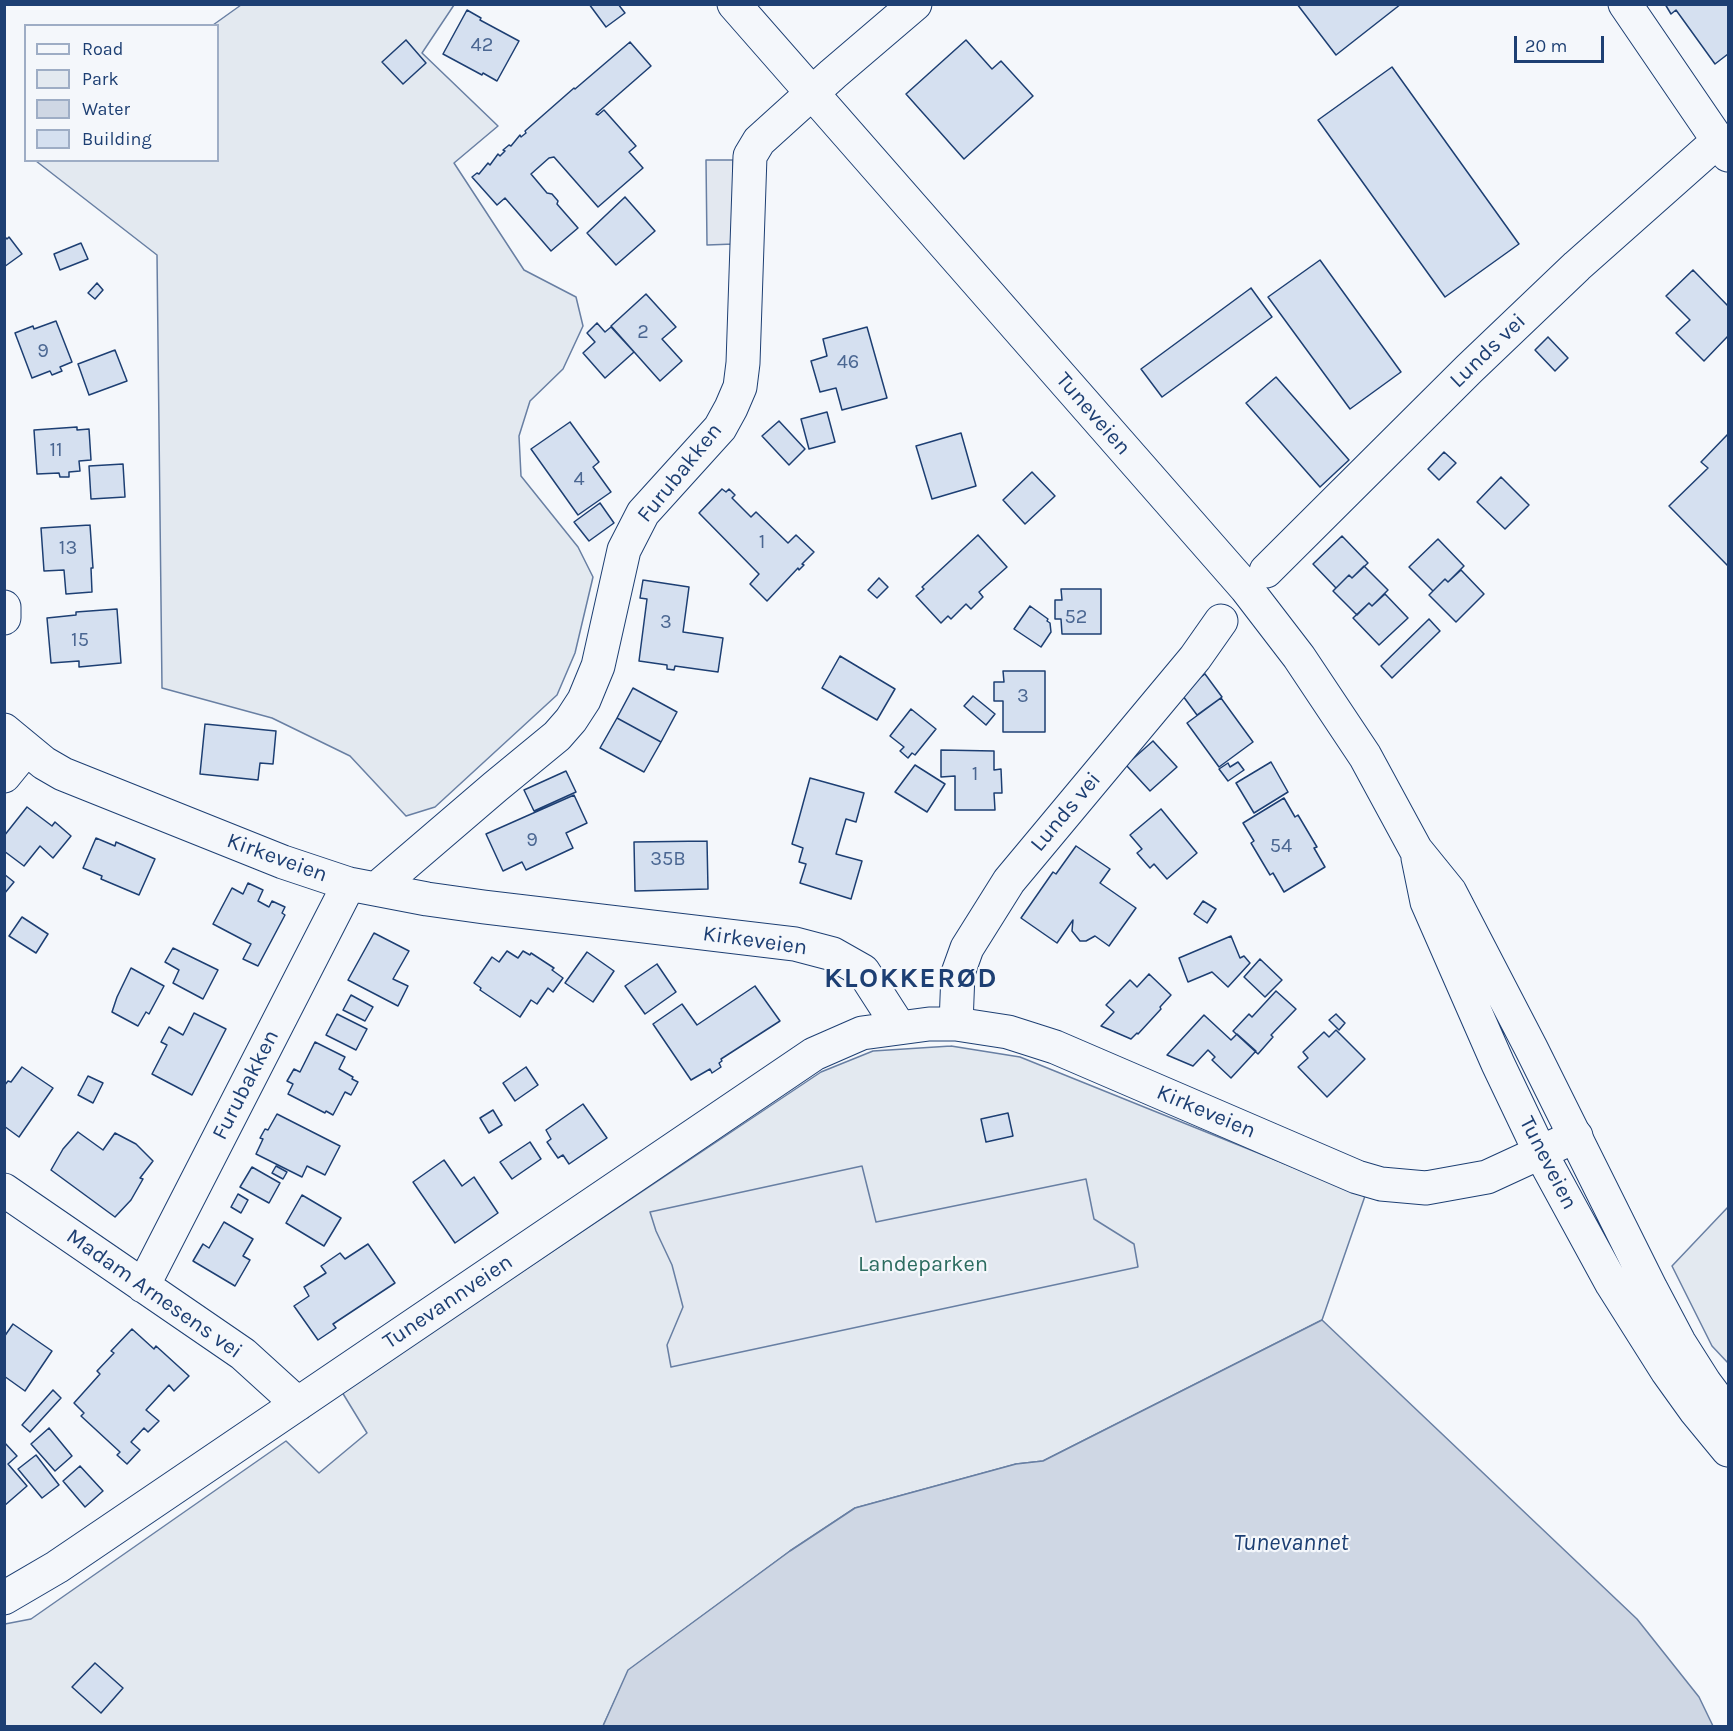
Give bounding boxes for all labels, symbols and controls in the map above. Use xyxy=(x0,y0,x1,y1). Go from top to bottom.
legend xyxy=(24,24,219,162)
scale bar xyxy=(1517,24,1607,62)
house number: 42 xyxy=(471,33,493,57)
text: 20 m xyxy=(1525,35,1567,57)
text: Road xyxy=(82,38,123,60)
text: Park xyxy=(82,68,119,90)
text: Water xyxy=(82,98,130,120)
text: Building xyxy=(82,128,152,150)
street label: Lunds vei xyxy=(1444,308,1532,394)
house number: 2 xyxy=(637,320,649,344)
house number: 9 xyxy=(37,339,49,363)
house number: 46 xyxy=(837,350,859,374)
street label: Tuneveien xyxy=(1050,367,1136,461)
street label: Furubakken xyxy=(632,418,728,528)
house number: 11 xyxy=(49,438,63,462)
house number: 4 xyxy=(573,467,585,491)
house number: 1 xyxy=(759,530,765,554)
house number: 13 xyxy=(59,536,77,560)
house number: 52 xyxy=(1065,605,1087,629)
house number: 3 xyxy=(660,610,672,634)
house number: 15 xyxy=(71,628,89,652)
house number: 3 xyxy=(1017,684,1029,708)
house number: 1 xyxy=(972,762,978,786)
street label: Lunds vei xyxy=(1025,767,1107,857)
street label: Kirkeveien xyxy=(223,828,331,888)
house number: 9 xyxy=(526,828,538,852)
house number: 54 xyxy=(1270,834,1292,858)
house number: 35B xyxy=(650,847,686,871)
street label: Kirkeveien xyxy=(701,921,809,961)
district label: KLOKKERØD xyxy=(824,962,998,996)
street label: Furubakken xyxy=(207,1025,285,1145)
street label: Kirkeveien xyxy=(1152,1079,1260,1145)
street label: Tuneveien xyxy=(1513,1112,1583,1214)
street label: Madam Arnesens vei xyxy=(61,1223,247,1365)
street label: Tunevannveien xyxy=(378,1249,518,1355)
park label: Landeparken xyxy=(858,1252,988,1278)
water label: Tunevannet xyxy=(1234,1529,1348,1557)

